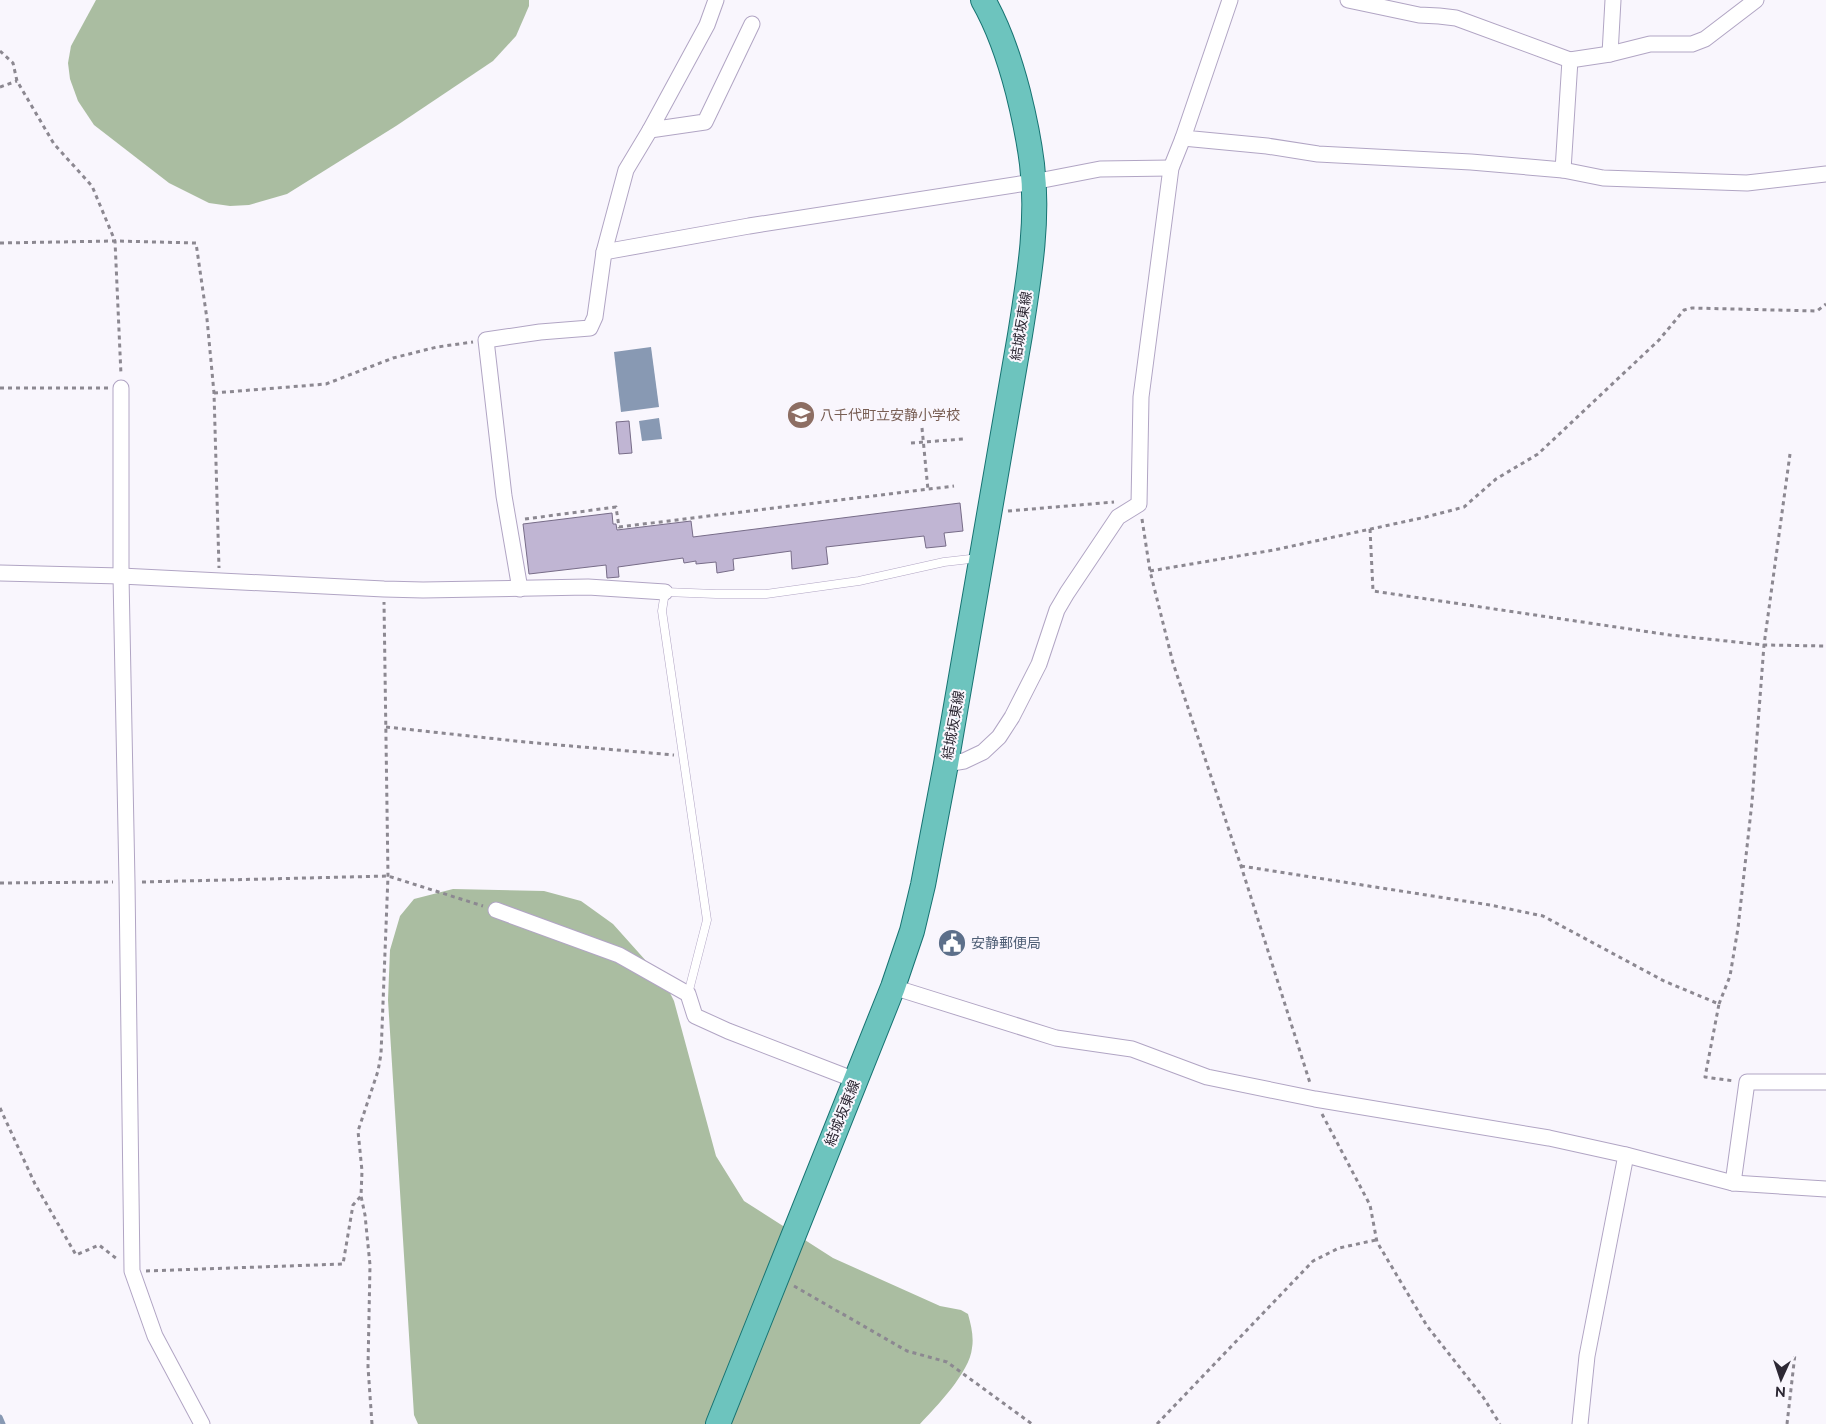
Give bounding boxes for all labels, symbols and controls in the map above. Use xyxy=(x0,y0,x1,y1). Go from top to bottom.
street label: 結城坂東線 xyxy=(1008,290,1034,362)
school or university icon: 八千代町立安静小学校 xyxy=(786,400,816,430)
place label: 八千代町立安静小学校 xyxy=(820,407,960,423)
street label: 結城坂東線 xyxy=(939,689,967,761)
public building icon: 安静郵便局 xyxy=(937,928,967,958)
place label: 安静郵便局 xyxy=(971,935,1041,951)
street label: 結城坂東線 xyxy=(821,1078,863,1148)
north arrow xyxy=(1756,1354,1806,1404)
text: N xyxy=(1775,1384,1786,1400)

